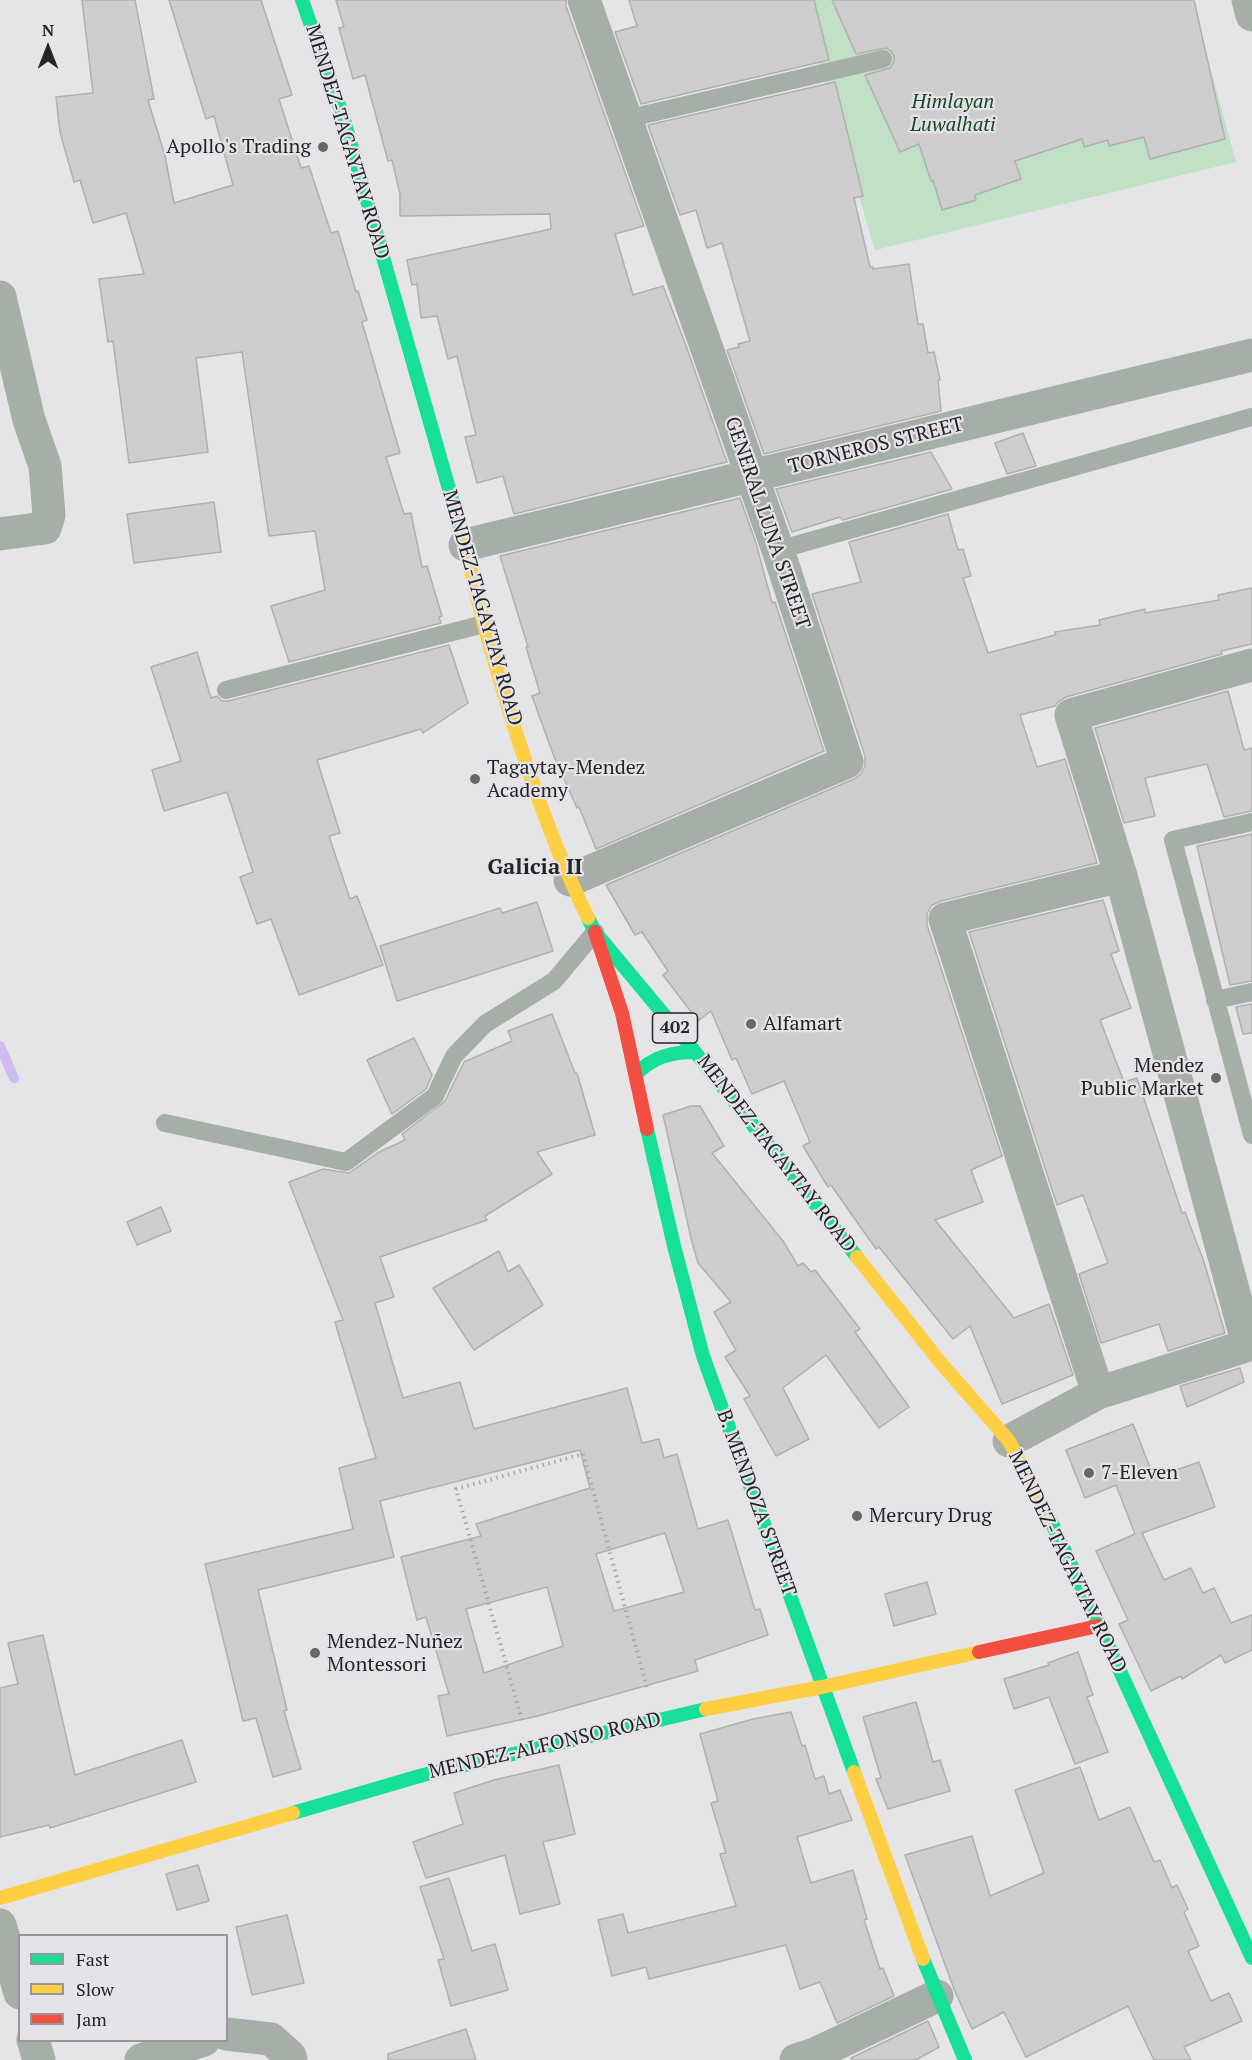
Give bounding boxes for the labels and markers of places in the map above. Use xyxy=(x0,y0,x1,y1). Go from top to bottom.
place label: Apollo's Trading xyxy=(166,135,311,159)
marker: Apollo's Trading xyxy=(316,140,330,154)
place label: Tagaytay-Mendez Academy xyxy=(487,756,645,803)
marker: Tagaytay-Mendez Academy xyxy=(468,772,482,786)
place label: Alfamart xyxy=(763,1012,842,1036)
marker: Alfamart xyxy=(744,1017,758,1031)
place label: Mendez Public Market xyxy=(1081,1054,1204,1101)
marker: Mendez Public Market xyxy=(1209,1071,1223,1085)
place label: 7-Eleven xyxy=(1101,1461,1178,1485)
marker: 7-Eleven xyxy=(1082,1466,1096,1480)
place label: Mercury Drug xyxy=(869,1504,992,1528)
marker: Mercury Drug xyxy=(850,1509,864,1523)
place label: Mendez-Nuñez Montessori xyxy=(327,1630,463,1677)
marker: Mendez-Nuñez Montessori xyxy=(308,1646,322,1660)

